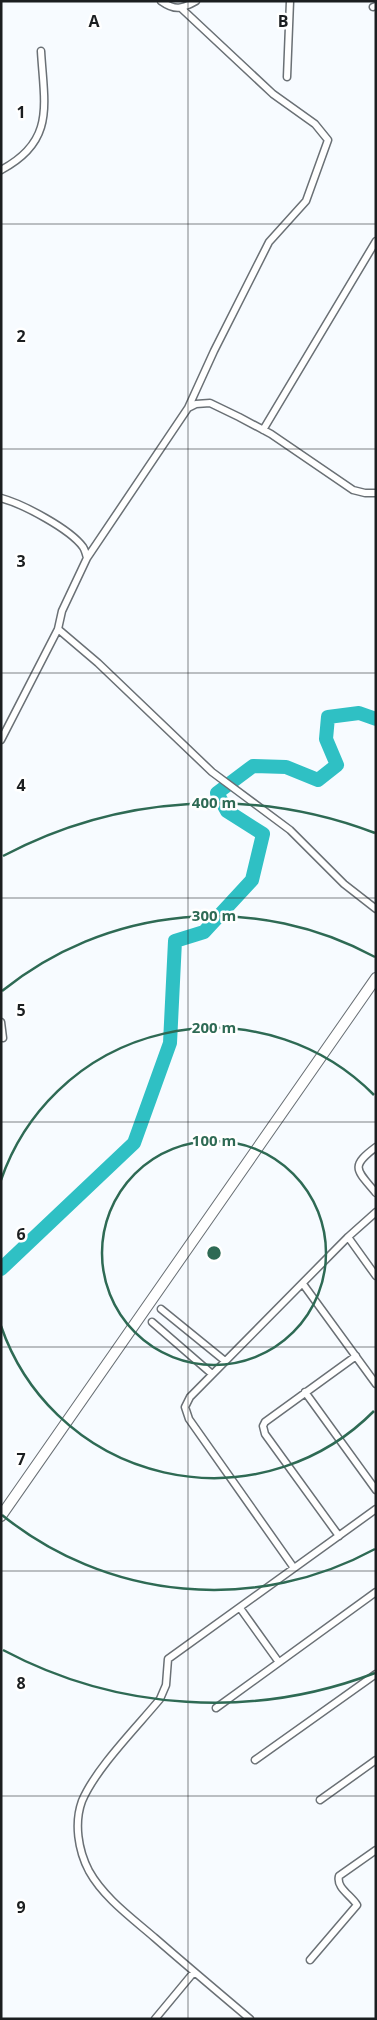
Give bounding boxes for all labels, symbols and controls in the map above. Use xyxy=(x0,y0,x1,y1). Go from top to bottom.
text: A xyxy=(88,10,100,32)
text: B xyxy=(278,10,288,32)
text: 1 xyxy=(16,101,26,123)
text: 2 xyxy=(16,325,26,347)
text: 3 xyxy=(16,550,26,572)
text: 4 xyxy=(16,774,26,796)
text: 400 m xyxy=(192,792,236,812)
text: 300 m xyxy=(192,905,236,925)
text: 5 xyxy=(16,999,26,1021)
text: 200 m xyxy=(192,1017,236,1037)
text: 100 m xyxy=(192,1130,236,1150)
text: 6 xyxy=(16,1223,26,1245)
centre of rings xyxy=(205,1244,223,1262)
text: 7 xyxy=(16,1448,26,1470)
text: 8 xyxy=(16,1672,26,1694)
text: 9 xyxy=(16,1896,26,1918)

